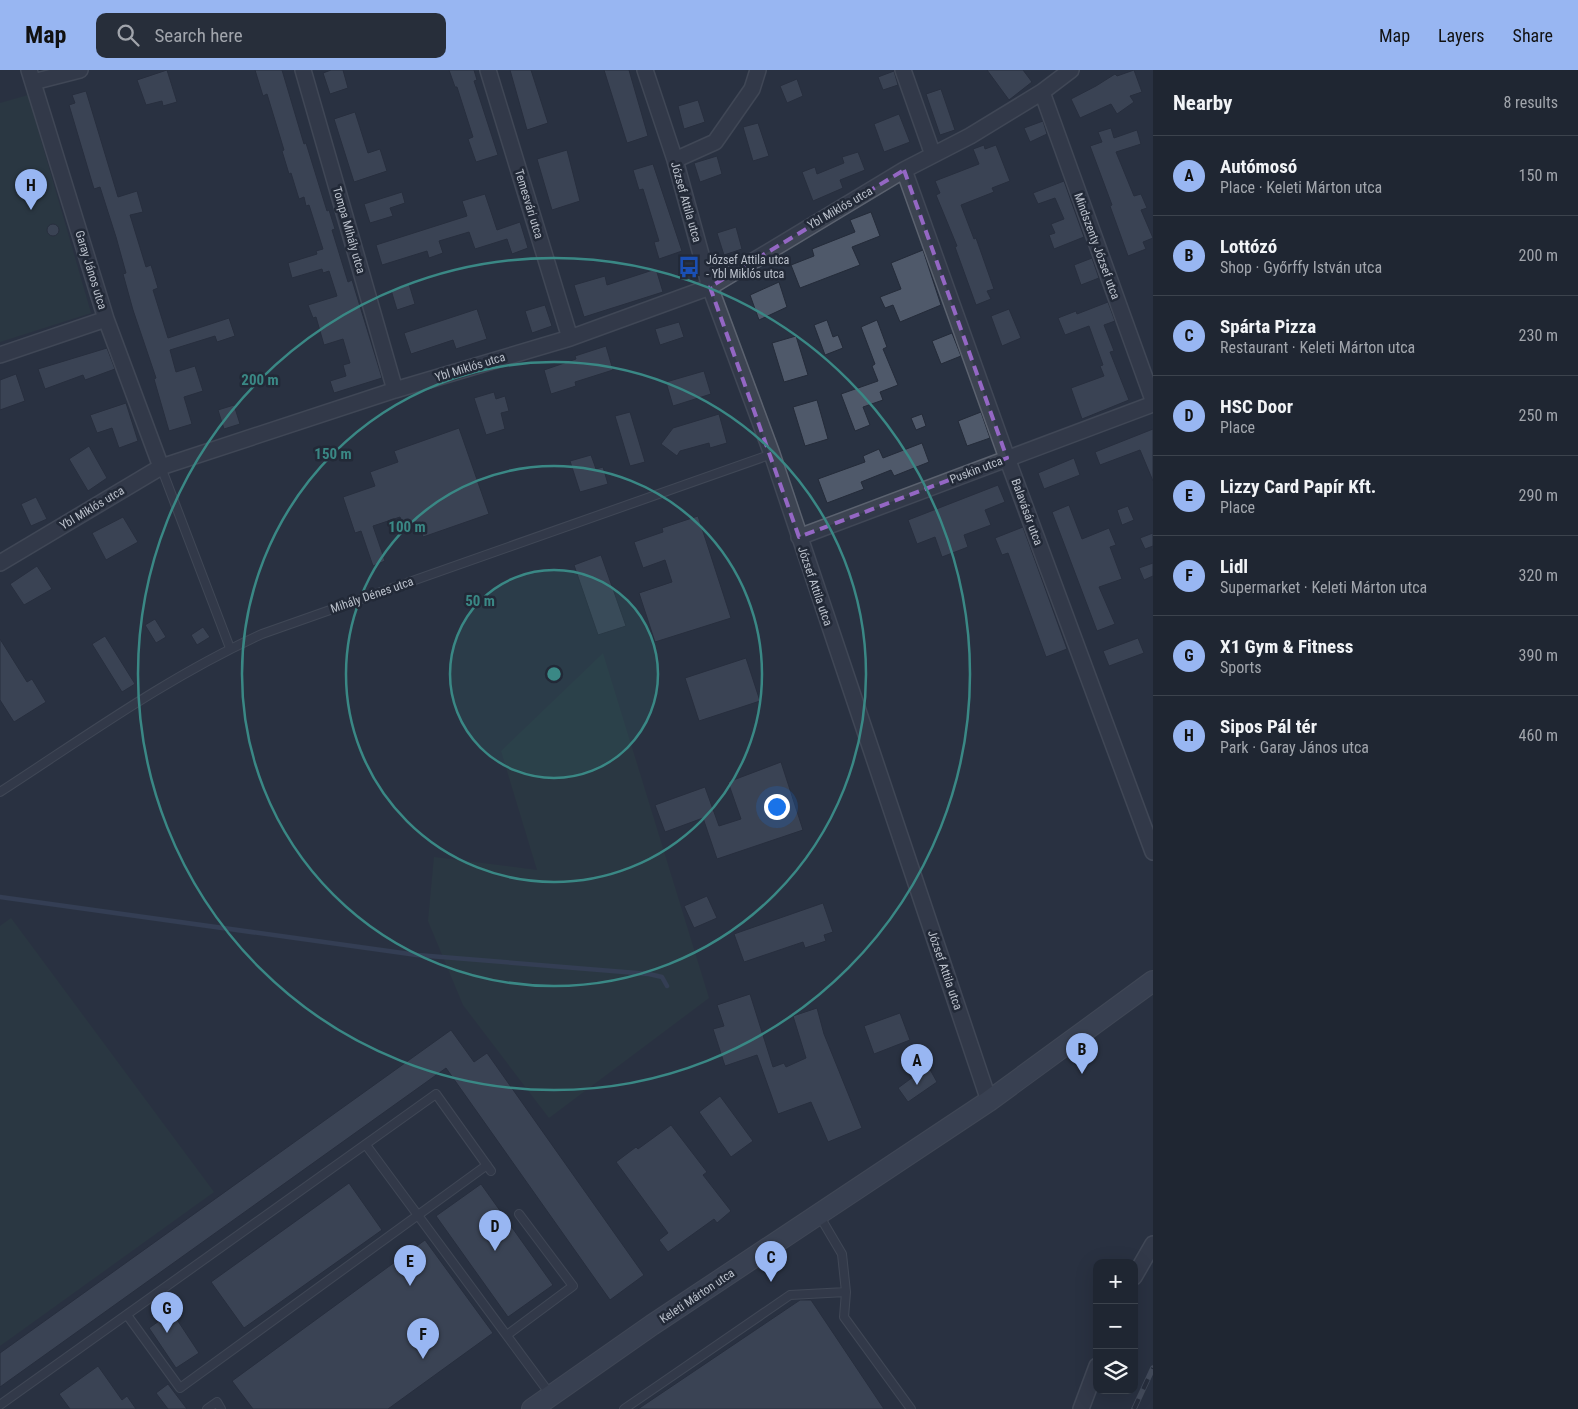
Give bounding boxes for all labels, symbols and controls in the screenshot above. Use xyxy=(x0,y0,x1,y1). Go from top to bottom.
search box xyxy=(96,13,446,58)
text: Map xyxy=(25,21,66,49)
icon: search xyxy=(114,21,142,49)
text: Search here xyxy=(154,24,243,47)
text: Map xyxy=(1379,25,1410,46)
text: Layers xyxy=(1438,25,1485,46)
text: Share xyxy=(1513,25,1553,46)
text: Nearby xyxy=(1173,91,1232,115)
text: 8 results xyxy=(1503,93,1558,112)
text: Autómosó xyxy=(1220,155,1297,178)
street label: József Attila utca xyxy=(668,160,704,244)
text: A xyxy=(1184,166,1194,185)
text: 150 m xyxy=(1519,166,1558,185)
street label: Temesvári utca xyxy=(512,168,546,241)
pin: H xyxy=(15,169,47,210)
text: Place · Keleti Márton utca xyxy=(1220,178,1382,197)
street label: Ybl Miklós utca xyxy=(805,184,875,232)
street label: Tompa Mihály utca xyxy=(330,185,368,275)
street label: Mindszenty József utca xyxy=(1071,191,1123,301)
street label: Garay János utca xyxy=(72,229,110,311)
text: Lottózó xyxy=(1220,235,1277,258)
text: B xyxy=(1185,246,1193,265)
text: 200 m xyxy=(1519,246,1558,265)
place label: József Attila utca - Ybl Miklós utca xyxy=(706,253,789,281)
bus stop icon: József Attila utca - Ybl Miklós utca xyxy=(676,254,702,280)
text: Shop · Győrffy István utca xyxy=(1220,258,1382,277)
text: Spárta Pizza xyxy=(1220,315,1316,338)
text: C xyxy=(1184,326,1194,345)
text: 230 m xyxy=(1519,326,1558,345)
text: Restaurant · Keleti Márton utca xyxy=(1220,338,1415,357)
street label: Ybl Miklós utca xyxy=(433,350,507,384)
text: 200 m xyxy=(241,371,279,389)
text: HSC Door xyxy=(1220,395,1293,418)
text: D xyxy=(1184,406,1194,425)
text: 250 m xyxy=(1519,406,1558,425)
text: Place xyxy=(1220,418,1255,437)
text: 150 m xyxy=(314,445,352,463)
street label: Puskin utca xyxy=(948,453,1005,486)
text: Lizzy Card Papír Kft. xyxy=(1220,475,1376,498)
street label: Balavásár utca xyxy=(1008,477,1046,547)
street label: Ybl Miklós utca xyxy=(57,483,127,533)
text: E xyxy=(1185,486,1193,505)
text: 290 m xyxy=(1519,486,1558,505)
text: Place xyxy=(1220,498,1255,517)
text: 100 m xyxy=(388,518,426,536)
street label: József Attila utca xyxy=(795,544,835,628)
text: Lidl xyxy=(1220,555,1248,578)
text: F xyxy=(1185,566,1193,585)
text: 320 m xyxy=(1519,566,1558,585)
street label: Mihály Dénes utca xyxy=(329,574,415,616)
text: Supermarket · Keleti Márton utca xyxy=(1220,578,1427,597)
text: 50 m xyxy=(465,592,495,610)
text: X1 Gym & Fitness xyxy=(1220,635,1353,658)
text: G xyxy=(1184,646,1194,665)
text: 390 m xyxy=(1519,646,1558,665)
text: Sports xyxy=(1220,658,1262,677)
centre of rings xyxy=(545,665,563,683)
text: Sipos Pál tér xyxy=(1220,715,1317,738)
text: H xyxy=(1184,726,1194,745)
text: 460 m xyxy=(1519,726,1558,745)
text: Park · Garay János utca xyxy=(1220,738,1369,757)
your location xyxy=(764,794,790,820)
street label: József Attila utca xyxy=(925,928,965,1012)
pin: B xyxy=(1066,1033,1098,1074)
pin: A xyxy=(901,1044,933,1085)
pin: D xyxy=(479,1210,511,1251)
pin: C xyxy=(755,1241,787,1282)
pin: E xyxy=(394,1245,426,1286)
map controls xyxy=(1093,1259,1138,1394)
button: + xyxy=(1093,1259,1138,1304)
street label: Keleti Márton utca xyxy=(657,1266,737,1326)
pin: G xyxy=(151,1292,183,1333)
button: − xyxy=(1093,1304,1138,1349)
pin: F xyxy=(407,1318,439,1359)
button: layers xyxy=(1093,1349,1138,1394)

